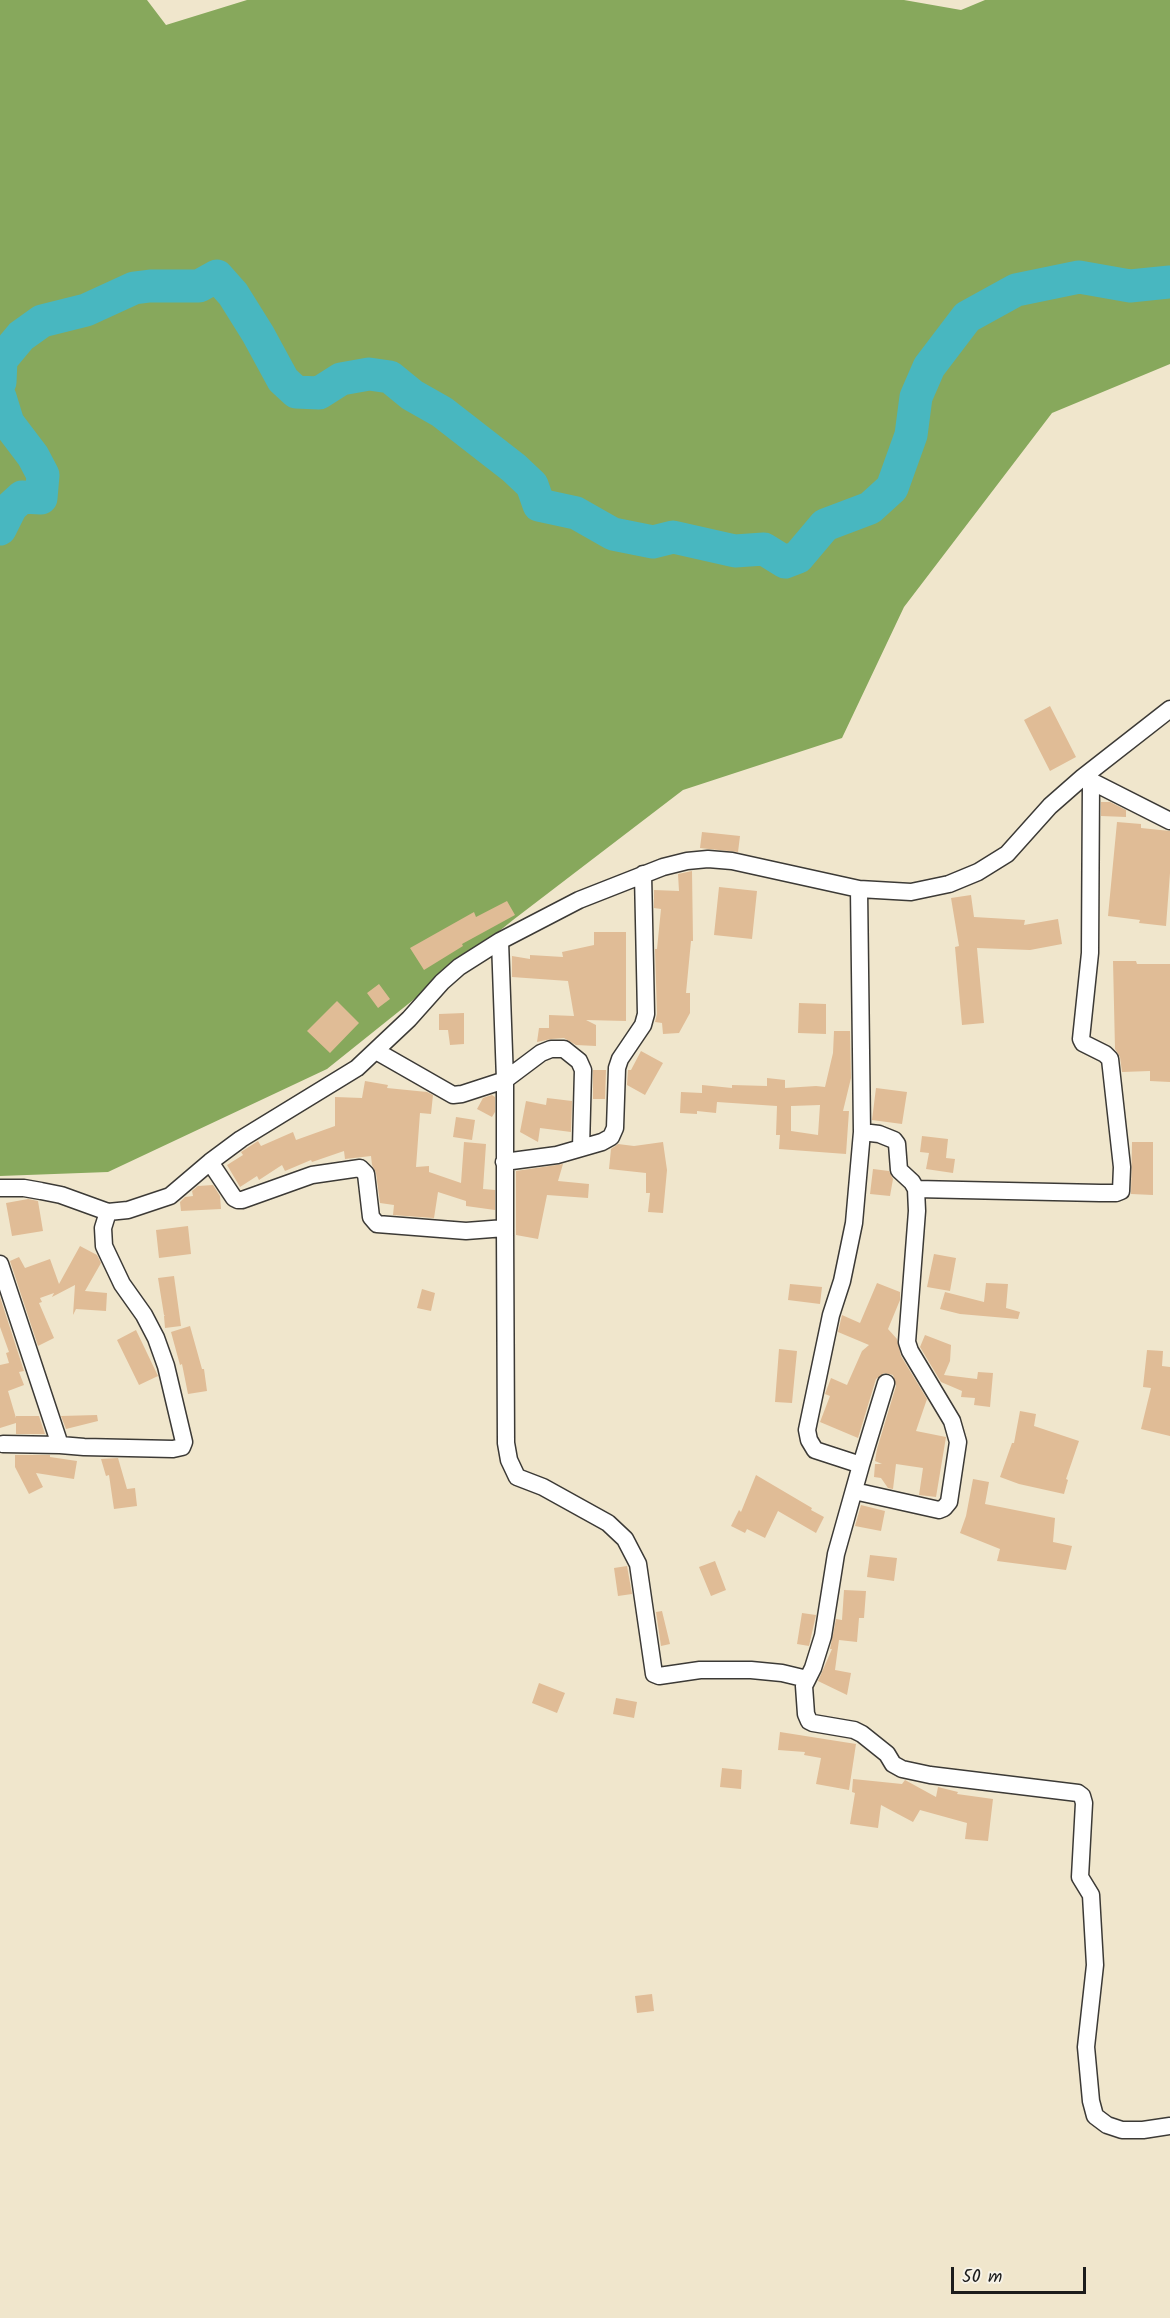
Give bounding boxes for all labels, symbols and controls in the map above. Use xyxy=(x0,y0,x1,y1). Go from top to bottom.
scale bar xyxy=(954,2255,1089,2293)
text: 50 m xyxy=(962,2263,1002,2292)

